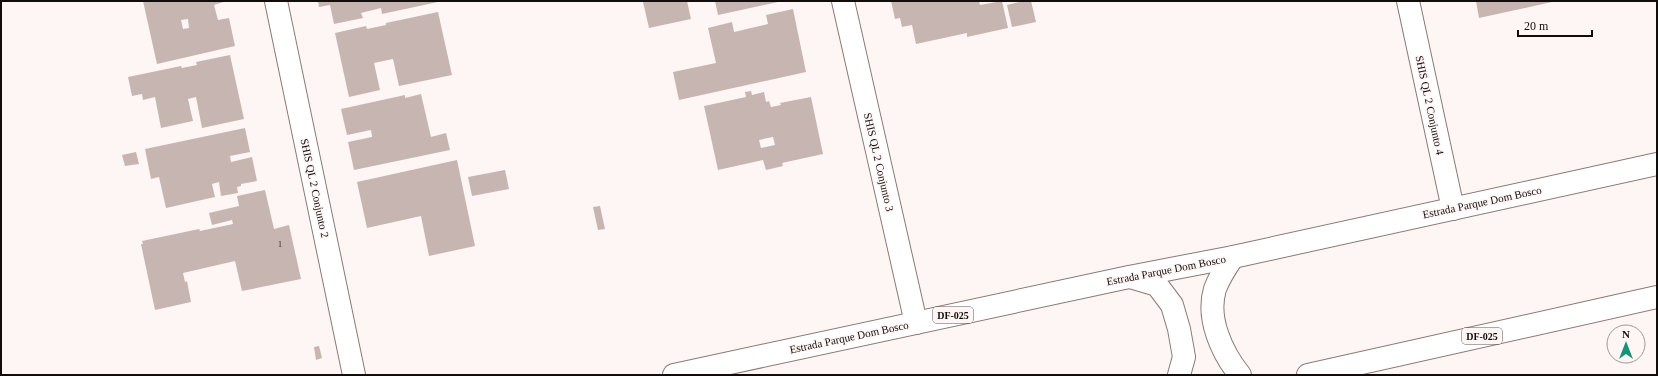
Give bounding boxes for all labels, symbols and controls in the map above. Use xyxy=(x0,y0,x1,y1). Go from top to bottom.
scale bar xyxy=(1518,12,1592,38)
text: 20 m xyxy=(1524,19,1549,33)
street label: SHIS QL 2 Conjunto 4 xyxy=(1414,54,1446,156)
street label: SHIS QL 2 Conjunto 3 xyxy=(862,111,896,213)
street label: SHIS QL 2 Conjunto 2 xyxy=(299,137,331,239)
street label: Estrada Parque Dom Bosco xyxy=(1421,183,1543,220)
house number: 1 xyxy=(278,239,282,249)
street label: Estrada Parque Dom Bosco xyxy=(1105,252,1227,287)
road number: DF-025 xyxy=(933,307,973,323)
street label: Estrada Parque Dom Bosco xyxy=(788,318,910,355)
north arrow xyxy=(1606,324,1646,364)
road number: DF-025 xyxy=(1462,328,1502,344)
text: N xyxy=(1622,328,1630,340)

